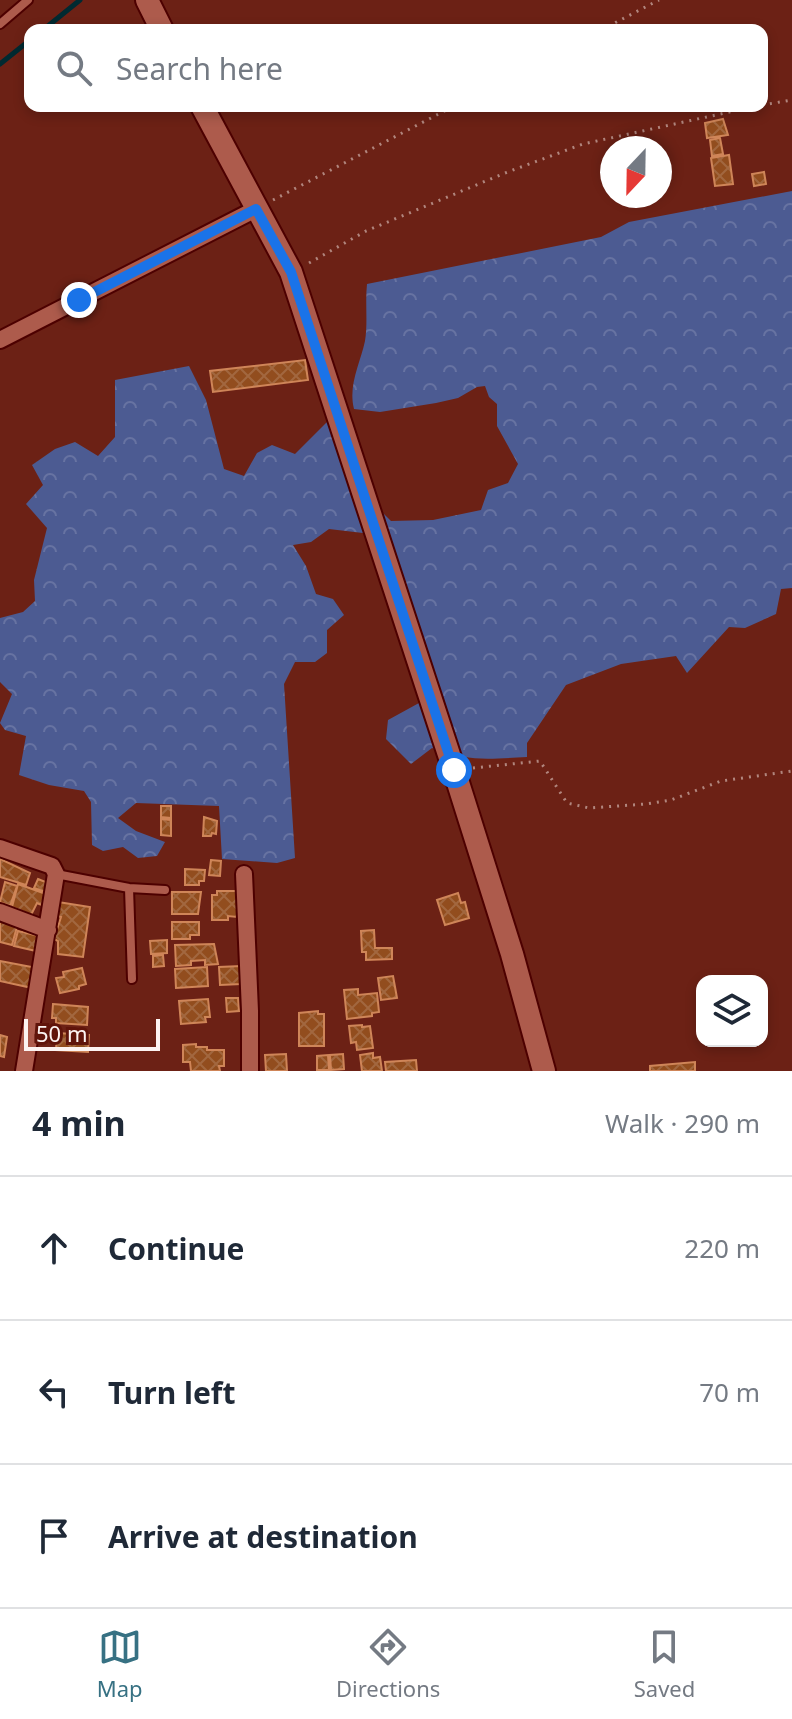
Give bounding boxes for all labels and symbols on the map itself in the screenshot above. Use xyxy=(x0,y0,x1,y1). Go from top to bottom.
north arrow xyxy=(600,136,672,208)
route end xyxy=(61,282,97,318)
route start xyxy=(436,752,472,788)
scale bar xyxy=(24,1015,160,1051)

